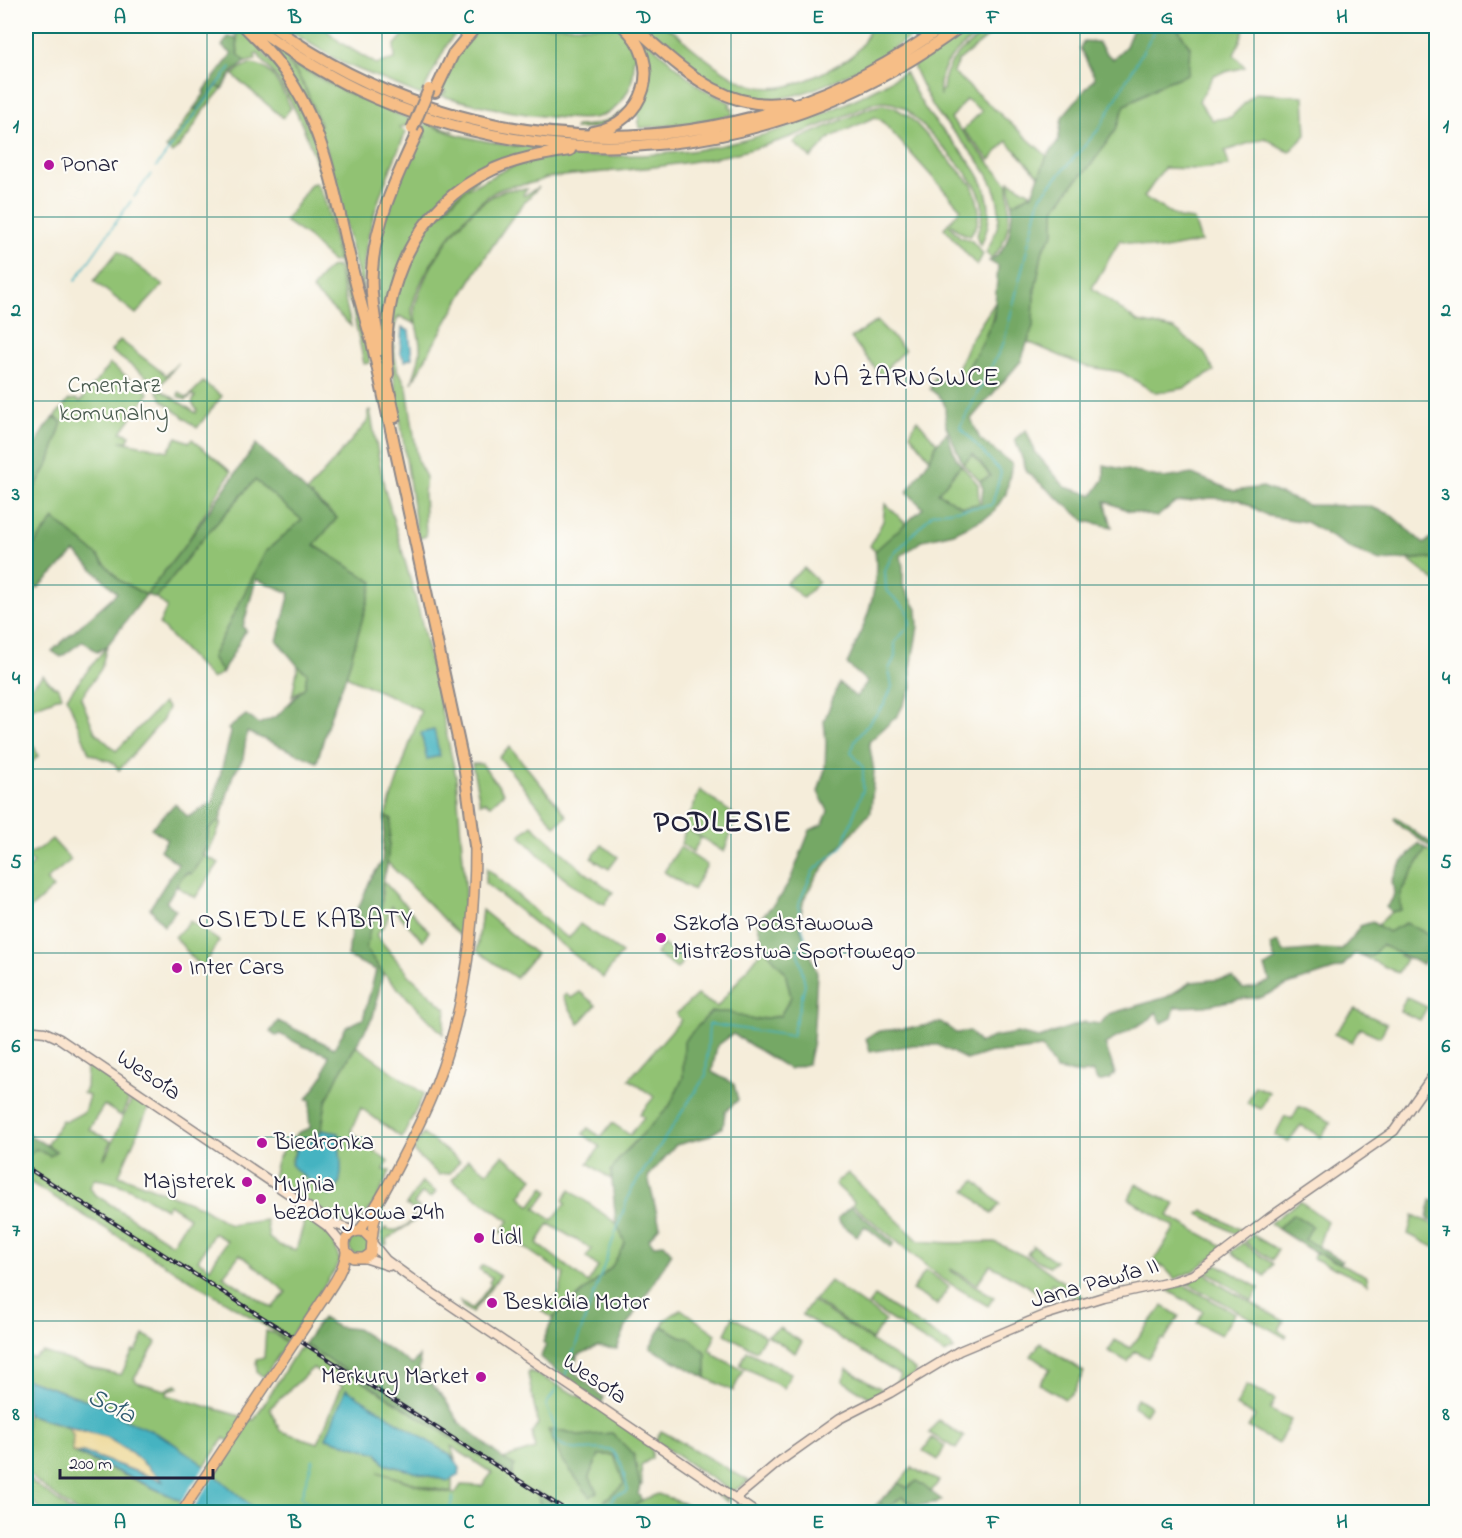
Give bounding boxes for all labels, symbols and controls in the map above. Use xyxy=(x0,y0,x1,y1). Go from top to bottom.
text: A xyxy=(114,4,126,33)
text: B xyxy=(287,4,302,33)
text: C xyxy=(464,4,475,33)
text: D xyxy=(636,4,651,33)
text: E xyxy=(812,4,824,33)
text: F xyxy=(986,4,1000,33)
text: G xyxy=(1161,4,1174,33)
text: H xyxy=(1336,4,1348,33)
text: 1 xyxy=(13,113,20,142)
text: 1 xyxy=(1443,113,1450,142)
place label: Ponar xyxy=(61,148,119,183)
marker: Ponar xyxy=(42,158,56,172)
text: 2 xyxy=(10,297,21,326)
text: 2 xyxy=(1440,297,1451,326)
district label: NA ŻARNÓWCE xyxy=(814,360,1000,398)
park label: Cmentarz komunalny xyxy=(59,369,169,433)
text: 3 xyxy=(11,481,20,510)
text: 3 xyxy=(1441,481,1450,510)
text: 4 xyxy=(12,665,21,694)
text: 4 xyxy=(1442,665,1451,694)
district label: PODLESIE xyxy=(654,802,792,846)
text: 5 xyxy=(10,849,22,878)
text: 5 xyxy=(1440,849,1452,878)
district label: OSIEDLE KABATY xyxy=(198,902,414,940)
place label: Szkoła Podstawowa Mistrzostwa Sportowego xyxy=(673,907,916,970)
marker: Szkoła Podstawowa Mistrzostwa Sportowego xyxy=(654,931,668,945)
place label: Inter Cars xyxy=(189,951,285,986)
marker: Inter Cars xyxy=(170,961,184,975)
text: 6 xyxy=(12,1033,21,1062)
text: 6 xyxy=(1442,1033,1451,1062)
street label: Wesoła xyxy=(108,1041,188,1111)
place label: Biedronka xyxy=(273,1126,374,1161)
marker: Biedronka xyxy=(255,1136,269,1150)
place label: Majsterek xyxy=(143,1165,235,1200)
place label: Myjnia bezdotykowa 24h xyxy=(273,1168,445,1232)
marker: Majsterek xyxy=(240,1175,254,1189)
marker: Myjnia bezdotykowa 24h xyxy=(254,1192,268,1206)
text: 7 xyxy=(12,1217,21,1246)
text: 7 xyxy=(1442,1217,1451,1246)
place label: Lidl xyxy=(491,1221,522,1256)
marker: Lidl xyxy=(472,1231,486,1245)
street label: Jana Pawła II xyxy=(1027,1249,1163,1319)
place label: Beskidia Motor xyxy=(503,1286,650,1321)
marker: Beskidia Motor xyxy=(485,1296,499,1310)
street label: Wesoła xyxy=(554,1345,634,1415)
place label: Merkury Market xyxy=(321,1360,469,1396)
marker: Merkury Market xyxy=(474,1370,488,1384)
water label: Soła xyxy=(80,1379,142,1436)
text: 8 xyxy=(11,1401,20,1430)
text: 8 xyxy=(1441,1401,1450,1430)
scale bar xyxy=(60,1442,213,1480)
text: 200 m xyxy=(69,1452,112,1478)
text: A xyxy=(114,1509,126,1538)
text: B xyxy=(287,1509,302,1538)
text: C xyxy=(464,1509,475,1538)
text: D xyxy=(636,1509,651,1538)
text: E xyxy=(812,1509,824,1538)
text: F xyxy=(986,1509,1000,1538)
text: G xyxy=(1161,1509,1174,1538)
text: H xyxy=(1336,1509,1348,1538)

